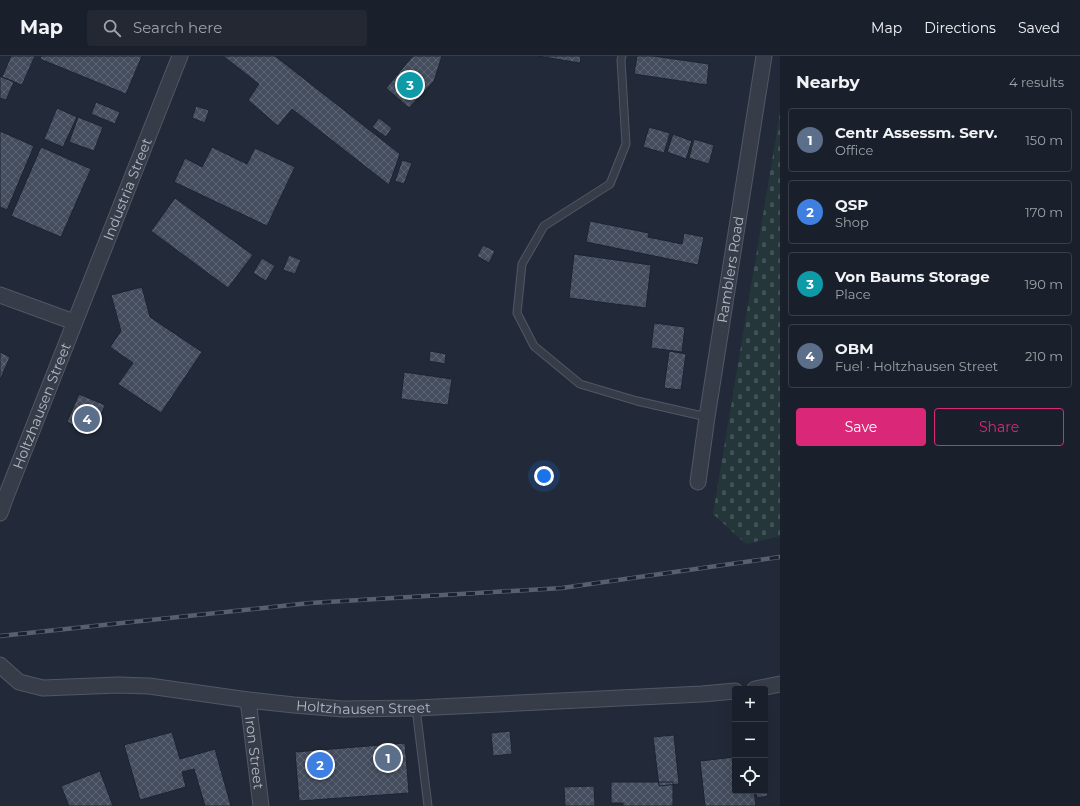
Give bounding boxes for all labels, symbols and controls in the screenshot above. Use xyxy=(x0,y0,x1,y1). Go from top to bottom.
search box xyxy=(87,10,367,46)
text: Map xyxy=(20,16,63,39)
icon: search xyxy=(101,17,123,39)
text: Search here xyxy=(133,18,222,37)
text: Map xyxy=(871,19,902,37)
text: Directions xyxy=(924,19,996,37)
text: Saved xyxy=(1018,19,1060,37)
pin: 3 xyxy=(397,70,423,100)
text: Nearby xyxy=(796,72,860,92)
text: 4 results xyxy=(1009,74,1064,90)
text: Centr Assessm. Serv. xyxy=(835,123,997,142)
text: 1 xyxy=(807,132,813,148)
text: 150 m xyxy=(1025,132,1063,148)
street label: Industria Street xyxy=(99,135,156,243)
text: Office xyxy=(835,142,873,158)
text: QSP xyxy=(835,195,868,214)
text: 2 xyxy=(806,204,814,220)
text: 170 m xyxy=(1025,204,1063,220)
text: Shop xyxy=(835,214,869,230)
street label: Ramblers Road xyxy=(713,215,748,324)
text: Von Baums Storage xyxy=(835,267,990,286)
text: 3 xyxy=(806,276,814,292)
text: 190 m xyxy=(1025,276,1063,292)
text: Place xyxy=(835,286,871,302)
text: OBM xyxy=(835,339,873,358)
street label: Holtzhausen Street xyxy=(9,340,75,472)
text: 4 xyxy=(806,348,814,364)
text: 210 m xyxy=(1025,348,1063,364)
text: Fuel · Holtzhausen Street xyxy=(835,358,998,374)
pin: 4 xyxy=(74,404,100,434)
button: Save xyxy=(796,408,926,446)
button: Share xyxy=(934,408,1064,446)
your location xyxy=(534,466,554,486)
map controls xyxy=(732,686,768,794)
button: + xyxy=(732,686,768,722)
street label: Holtzhausen Street xyxy=(295,696,431,718)
street label: Iron Street xyxy=(241,715,268,791)
button: − xyxy=(732,722,768,758)
pin: 1 xyxy=(375,743,401,773)
pin: 2 xyxy=(307,750,333,780)
button: locate xyxy=(732,758,768,794)

